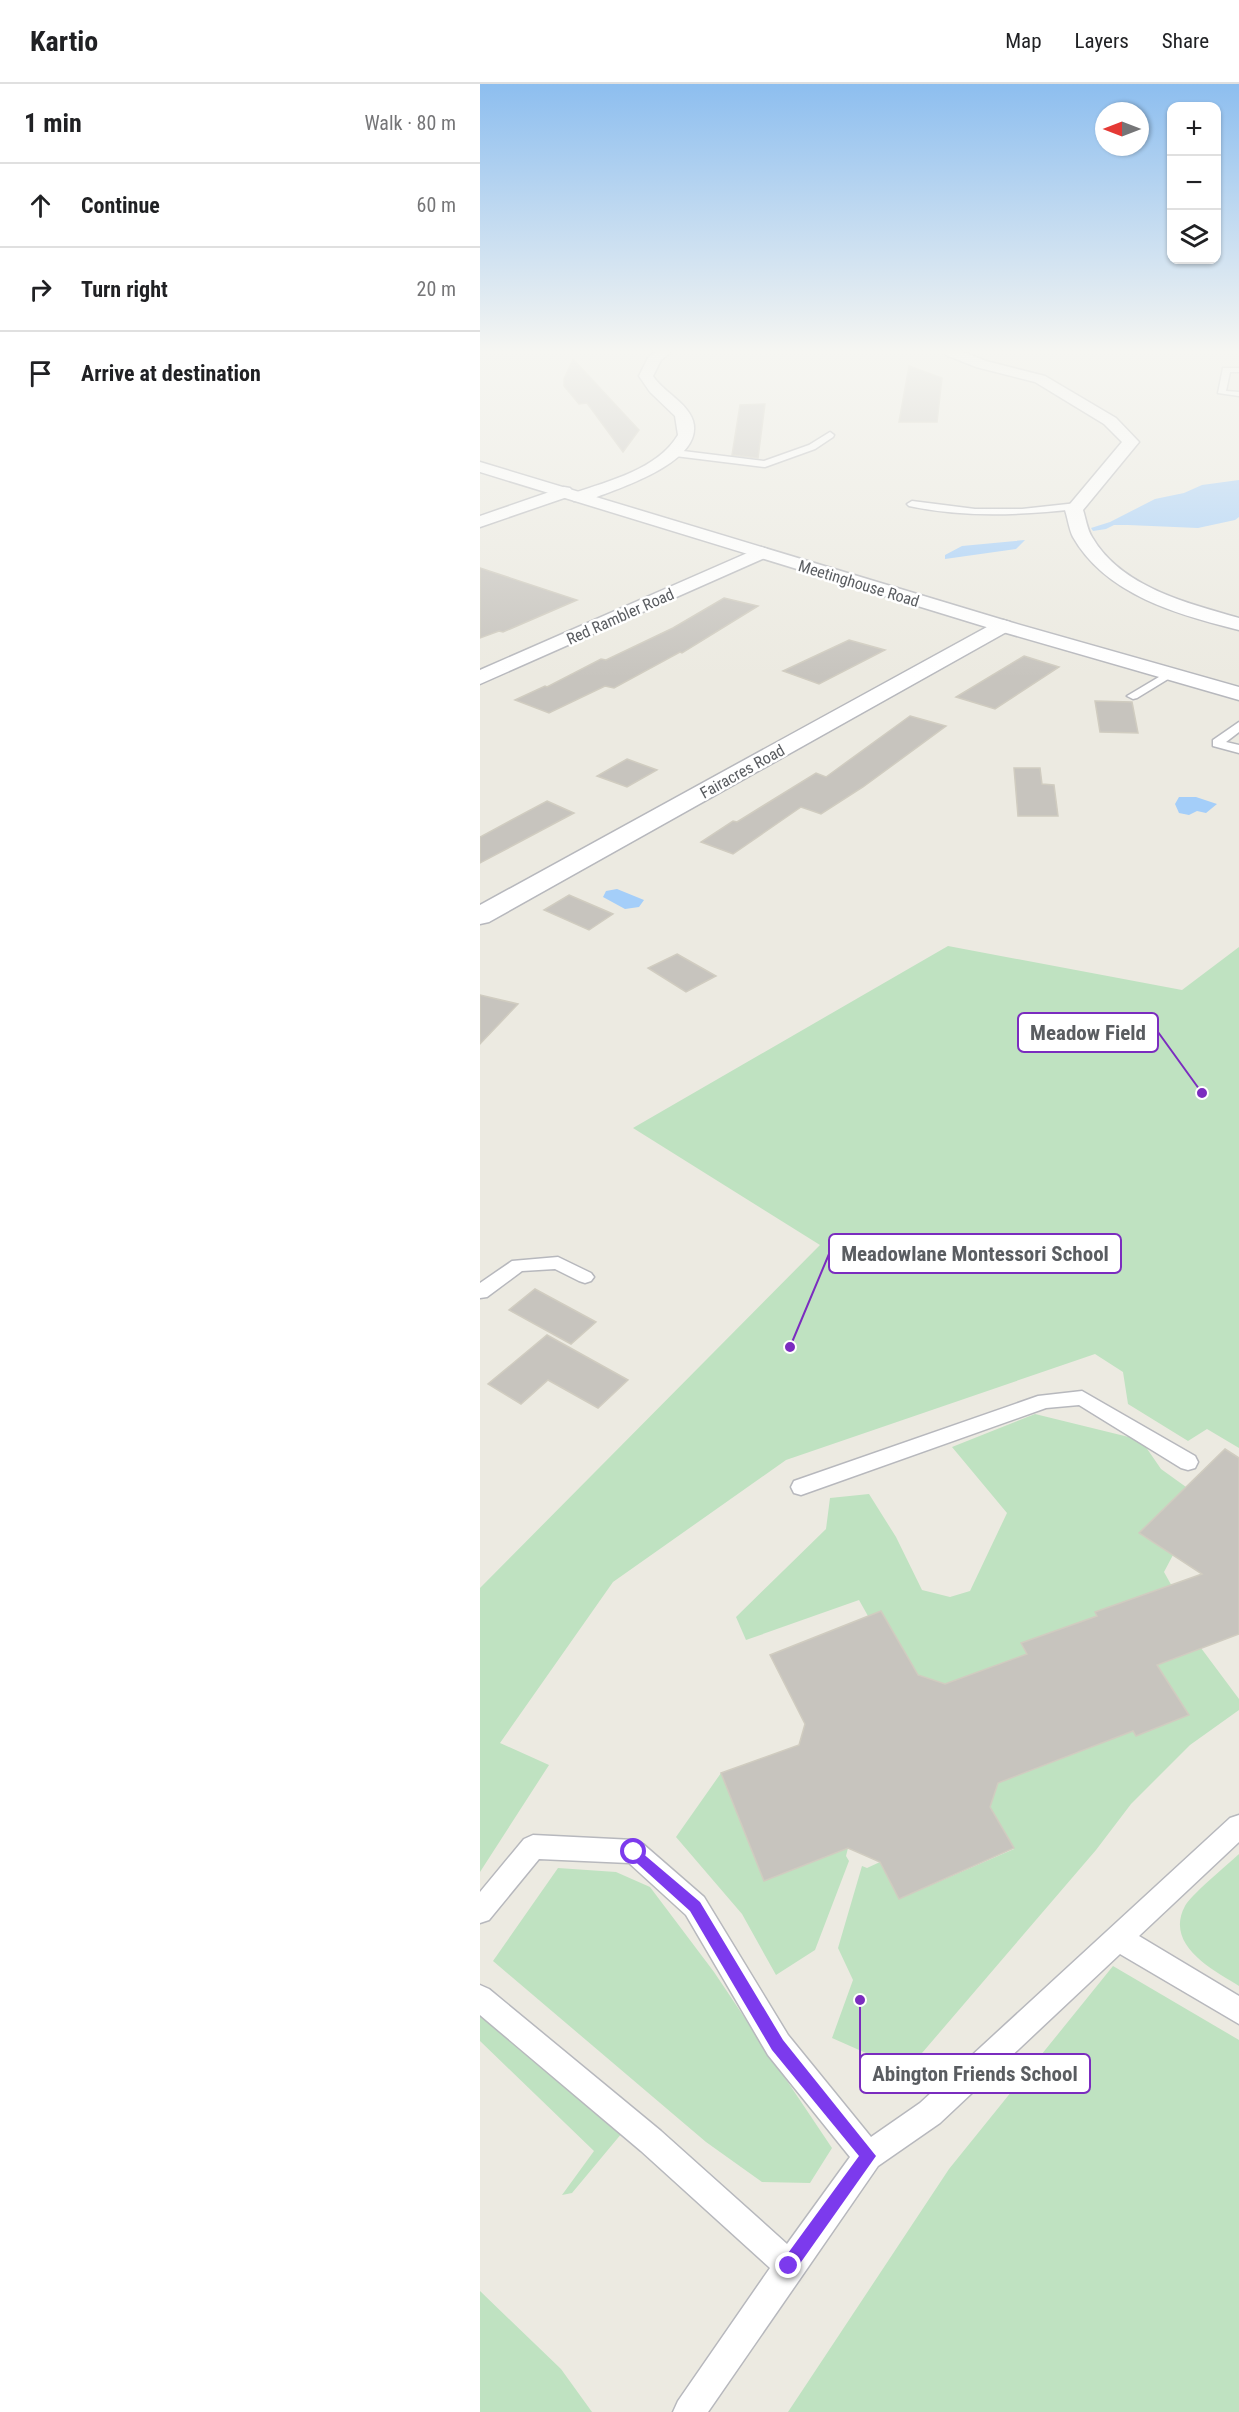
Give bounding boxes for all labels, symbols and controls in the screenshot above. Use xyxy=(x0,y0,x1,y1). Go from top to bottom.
text: Kartio xyxy=(30,25,98,58)
text: Map xyxy=(1005,29,1042,53)
text: Layers xyxy=(1075,29,1129,53)
text: Share xyxy=(1162,29,1209,53)
north arrow xyxy=(1095,102,1149,156)
map controls xyxy=(1167,102,1221,264)
button: + xyxy=(1167,102,1221,156)
text: 1 min xyxy=(24,108,82,138)
text: Walk · 80 m xyxy=(364,111,456,135)
button: − xyxy=(1167,156,1221,210)
icon: ahead xyxy=(24,189,57,222)
text: Continue xyxy=(81,193,160,218)
text: 60 m xyxy=(417,193,456,217)
button: layers xyxy=(1167,210,1221,264)
icon: right xyxy=(24,273,57,306)
text: Turn right xyxy=(81,277,168,302)
text: 20 m xyxy=(417,277,456,301)
icon: arrive xyxy=(24,357,57,390)
text: Arrive at destination xyxy=(81,361,261,386)
street label: Meetinghouse Road xyxy=(796,556,922,611)
street label: Red Rambler Road xyxy=(564,584,677,649)
street label: Fairacres Road xyxy=(697,740,788,802)
callout: Meadow Field xyxy=(1018,1013,1158,1052)
text: Meadow Field xyxy=(1030,1021,1146,1045)
callout: Meadowlane Montessori School xyxy=(829,1234,1121,1273)
text: Meadowlane Montessori School xyxy=(841,1242,1109,1266)
route start xyxy=(620,1838,646,1864)
callout: Abington Friends School xyxy=(860,2054,1090,2093)
text: Abington Friends School xyxy=(872,2062,1078,2086)
route end xyxy=(775,2252,801,2278)

